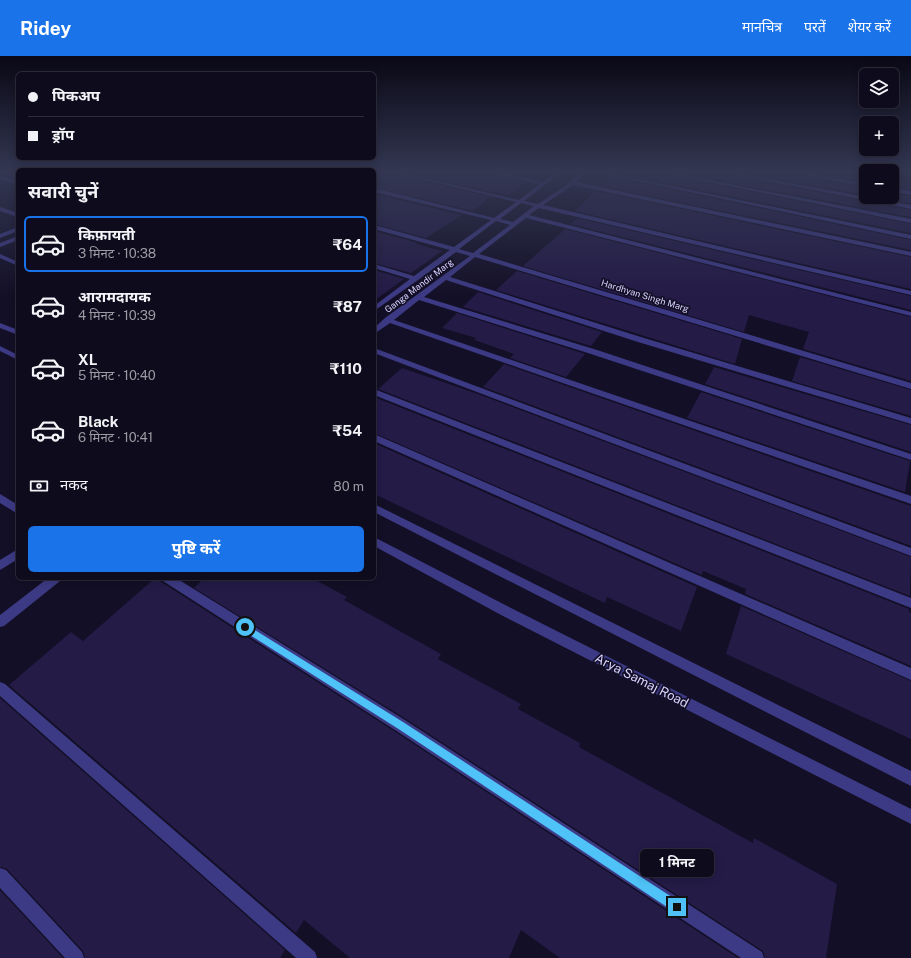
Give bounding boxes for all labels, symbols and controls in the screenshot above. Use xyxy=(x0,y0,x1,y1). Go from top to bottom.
text: Ridey xyxy=(20,17,71,39)
text: मानचित्र xyxy=(742,19,782,35)
text: परतें xyxy=(804,19,826,35)
text: शेयर करें xyxy=(848,19,891,35)
map controls xyxy=(859,68,899,204)
button: layers xyxy=(859,68,899,108)
text: पिकअप xyxy=(52,87,100,104)
button: + xyxy=(859,116,899,156)
text: ड्रॉप xyxy=(52,126,74,143)
button: − xyxy=(859,164,899,204)
text: सवारी चुनें xyxy=(28,181,98,202)
icon: car xyxy=(30,226,66,262)
text: किफ़ायती xyxy=(78,226,135,243)
text: ₹64 xyxy=(333,236,362,253)
text: 3 मिनट · 10:38 xyxy=(78,246,156,261)
street label: Ganga Mandir Marg xyxy=(382,256,455,315)
street label: Hardhyan Singh Marg xyxy=(600,277,691,314)
icon: car xyxy=(30,288,66,324)
text: आरामदायक xyxy=(78,288,151,305)
text: ₹87 xyxy=(333,298,362,315)
text: 4 मिनट · 10:39 xyxy=(78,308,156,323)
icon: car xyxy=(30,350,66,386)
text: XL xyxy=(78,351,97,368)
text: ₹110 xyxy=(330,360,362,377)
text: 5 मिनट · 10:40 xyxy=(78,368,156,383)
icon: car xyxy=(30,412,66,448)
text: Black xyxy=(78,413,118,430)
text: ₹54 xyxy=(332,422,362,439)
text: 6 मिनट · 10:41 xyxy=(78,430,153,445)
icon: cash xyxy=(28,475,50,497)
text: नकद xyxy=(60,476,88,493)
text: 80 m xyxy=(333,479,364,494)
button: पुष्टि करें xyxy=(28,526,364,572)
route start xyxy=(236,618,254,636)
street label: Arya Samaj Road xyxy=(592,650,691,711)
callout: 1 मिनट xyxy=(640,849,714,877)
text: 1 मिनट xyxy=(659,855,695,870)
route end xyxy=(668,898,686,916)

